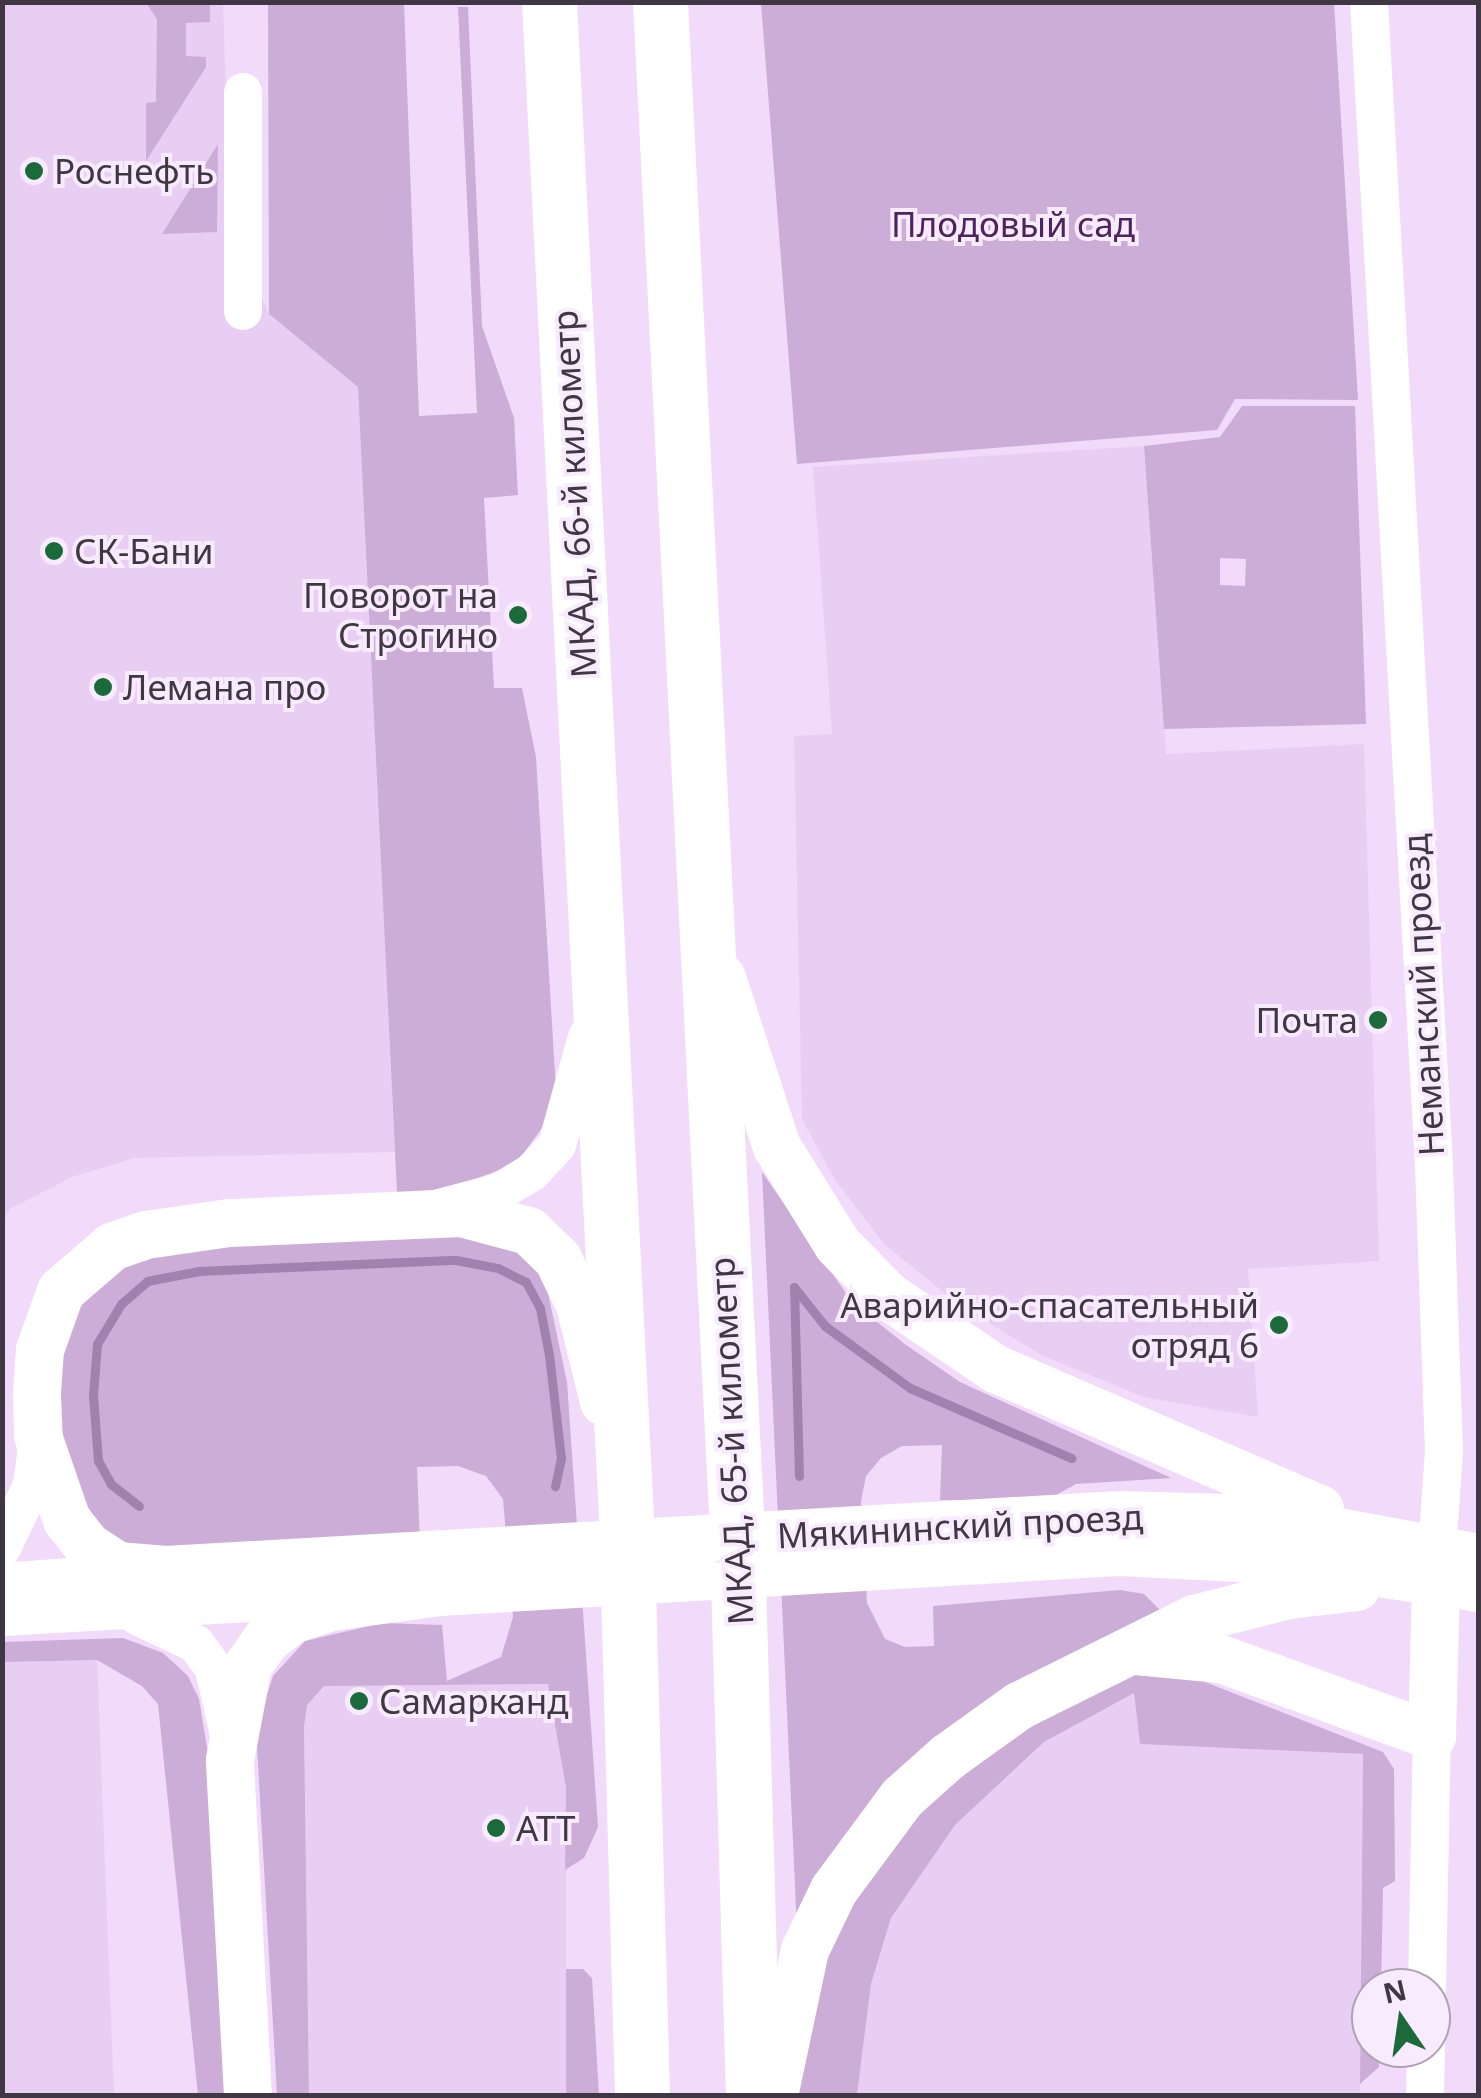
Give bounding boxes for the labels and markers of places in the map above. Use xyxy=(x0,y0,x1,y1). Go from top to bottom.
place label: Роснефть xyxy=(54,150,214,192)
marker: Роснефть xyxy=(23,160,45,182)
place label: СК-Бани xyxy=(74,530,213,572)
marker: СК-Бани xyxy=(43,540,65,562)
place label: Поворот на Строгино xyxy=(303,574,498,656)
marker: Поворот на Строгино xyxy=(507,604,529,626)
place label: Лемана про xyxy=(123,666,326,708)
marker: Лемана про xyxy=(92,676,114,698)
place label: Почта xyxy=(1256,999,1358,1041)
marker: Почта xyxy=(1367,1009,1389,1031)
place label: Аварийно-спасательный отряд 6 xyxy=(840,1284,1259,1366)
marker: Аварийно-спасательный отряд 6 xyxy=(1268,1314,1290,1336)
place label: Самарканд xyxy=(379,1680,569,1722)
marker: Самарканд xyxy=(348,1690,370,1712)
place label: АТТ xyxy=(516,1807,575,1849)
marker: АТТ xyxy=(485,1817,507,1839)

